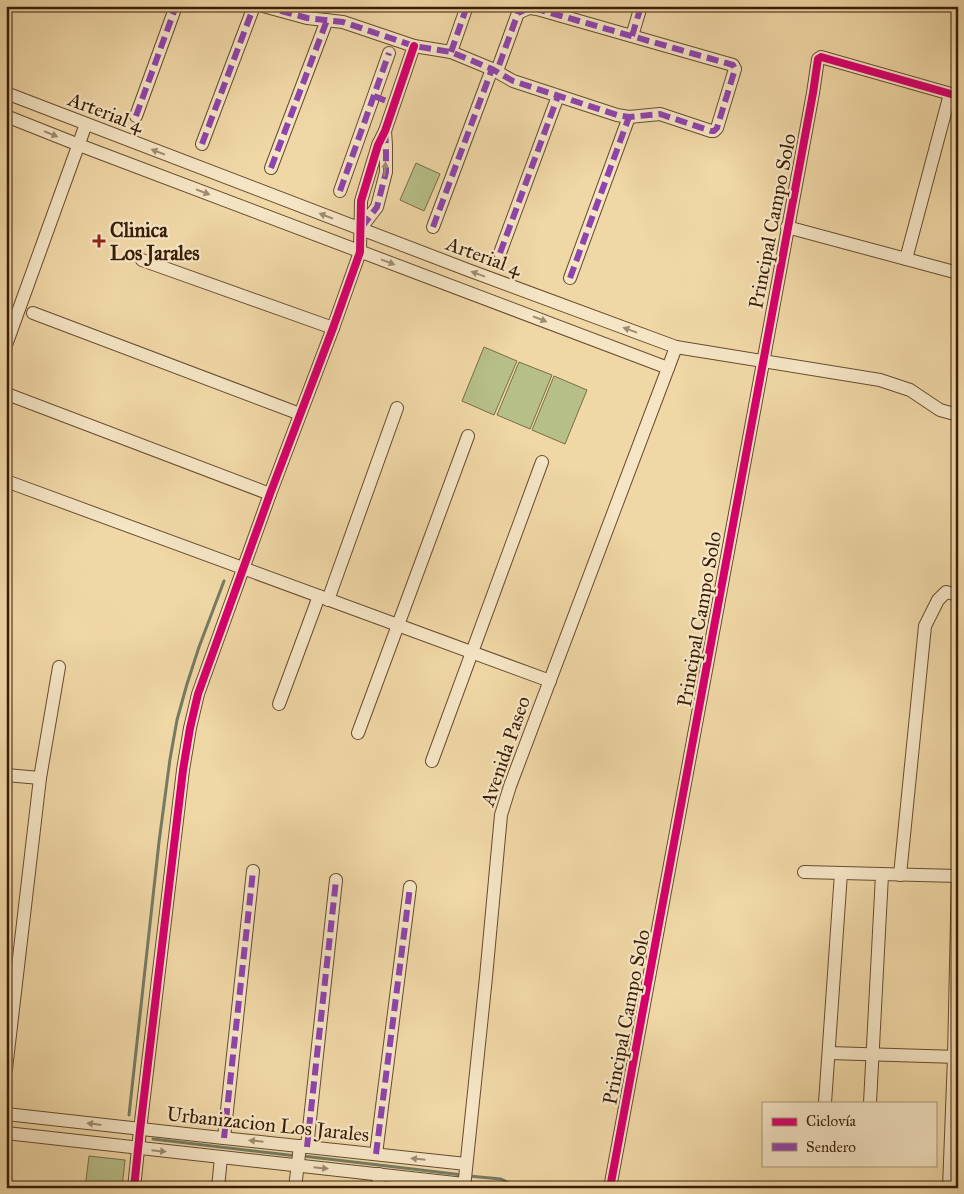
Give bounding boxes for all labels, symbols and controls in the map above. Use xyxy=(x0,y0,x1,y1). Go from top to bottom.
street label: Arterial 4 xyxy=(64,86,148,138)
one-way arrow xyxy=(44,131,59,138)
street label: Principal Campo Solo xyxy=(743,131,801,311)
one-way arrow xyxy=(150,147,165,155)
one-way arrow xyxy=(381,161,389,177)
one-way arrow xyxy=(196,188,211,196)
one-way arrow xyxy=(318,212,333,220)
place label: Clinica Los Jarales xyxy=(110,218,200,267)
street label: Arterial 4 xyxy=(442,231,526,281)
marker: Clinica Los Jarales xyxy=(92,234,106,248)
one-way arrow xyxy=(381,258,396,266)
one-way arrow xyxy=(470,270,485,277)
one-way arrow xyxy=(533,315,548,323)
one-way arrow xyxy=(622,326,637,334)
street label: Principal Campo Solo xyxy=(672,529,726,709)
street label: Avenida Paseo xyxy=(475,693,535,810)
street label: Principal Campo Solo xyxy=(597,927,655,1107)
street label: Urbanizacion Los Jarales xyxy=(165,1101,371,1148)
legend xyxy=(762,1102,936,1166)
text: Ciclovía xyxy=(806,1112,857,1130)
one-way arrow xyxy=(86,1120,102,1128)
one-way arrow xyxy=(248,1137,264,1145)
text: Sendero xyxy=(806,1138,856,1156)
one-way arrow xyxy=(151,1147,167,1155)
one-way arrow xyxy=(409,1155,425,1163)
one-way arrow xyxy=(313,1164,329,1172)

